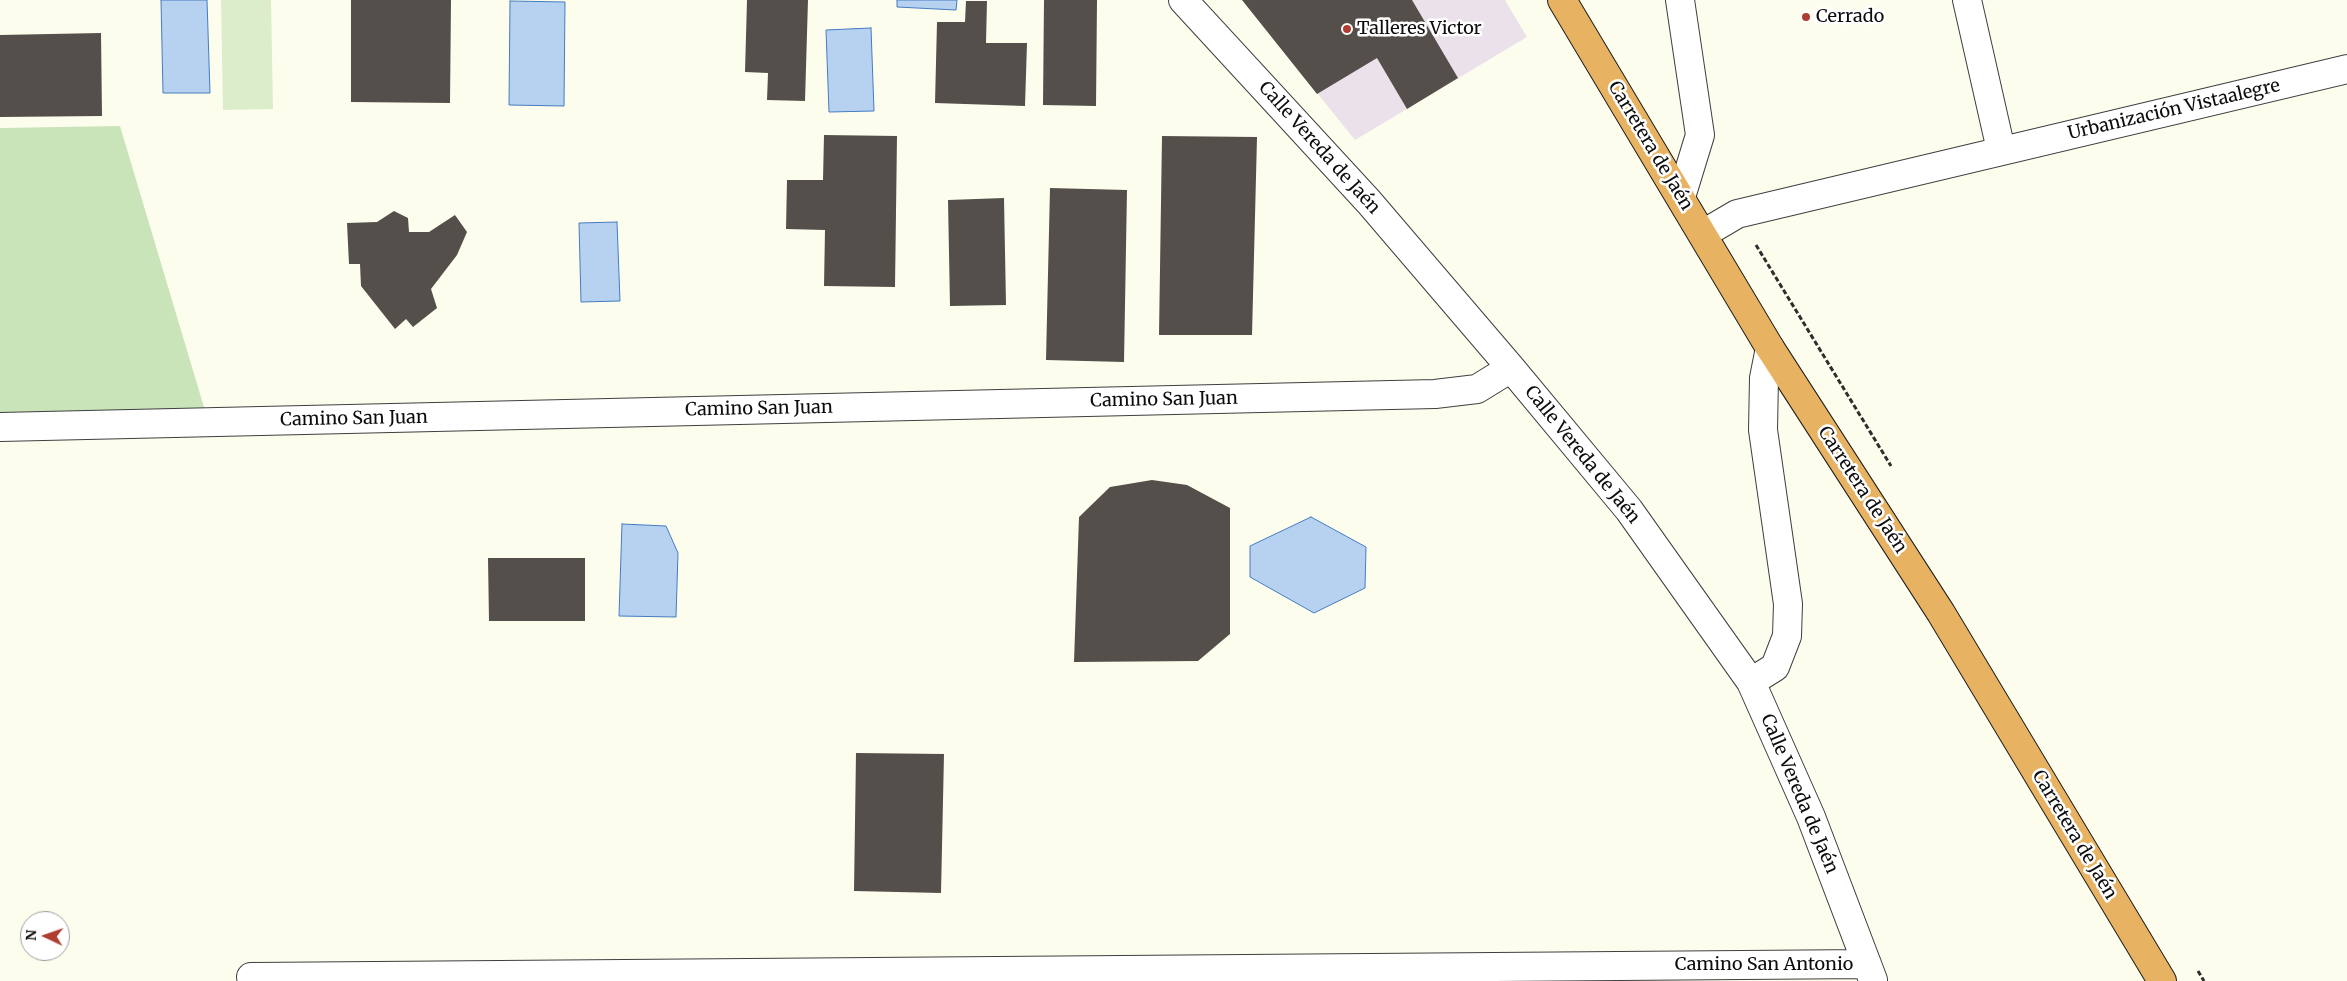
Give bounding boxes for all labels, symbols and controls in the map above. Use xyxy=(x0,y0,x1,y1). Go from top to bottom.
place label: Cerrado xyxy=(1816,6,1884,28)
marker: Cerrado xyxy=(1800,11,1812,23)
place label: Talleres Victor xyxy=(1357,18,1482,40)
marker: Talleres Victor xyxy=(1341,23,1353,35)
street label: Urbanización Vistaalegre xyxy=(2066,75,2282,145)
street label: Calle Vereda de Jaén xyxy=(1254,77,1384,219)
street label: Carretera de Jaén xyxy=(1603,78,1697,214)
street label: Calle Vereda de Jaén xyxy=(1520,382,1644,528)
street label: Camino San Juan xyxy=(1090,388,1238,412)
street label: Camino San Juan xyxy=(685,397,833,421)
street label: Camino San Juan xyxy=(280,407,428,431)
street label: Carretera de Jaén xyxy=(1813,423,1911,557)
street label: Calle Vereda de Jaén xyxy=(1756,711,1842,877)
street label: Carretera de Jaén xyxy=(2027,767,2121,903)
north arrow xyxy=(20,911,70,961)
text: N xyxy=(22,929,40,941)
street label: Camino San Antonio xyxy=(1675,954,1853,976)

